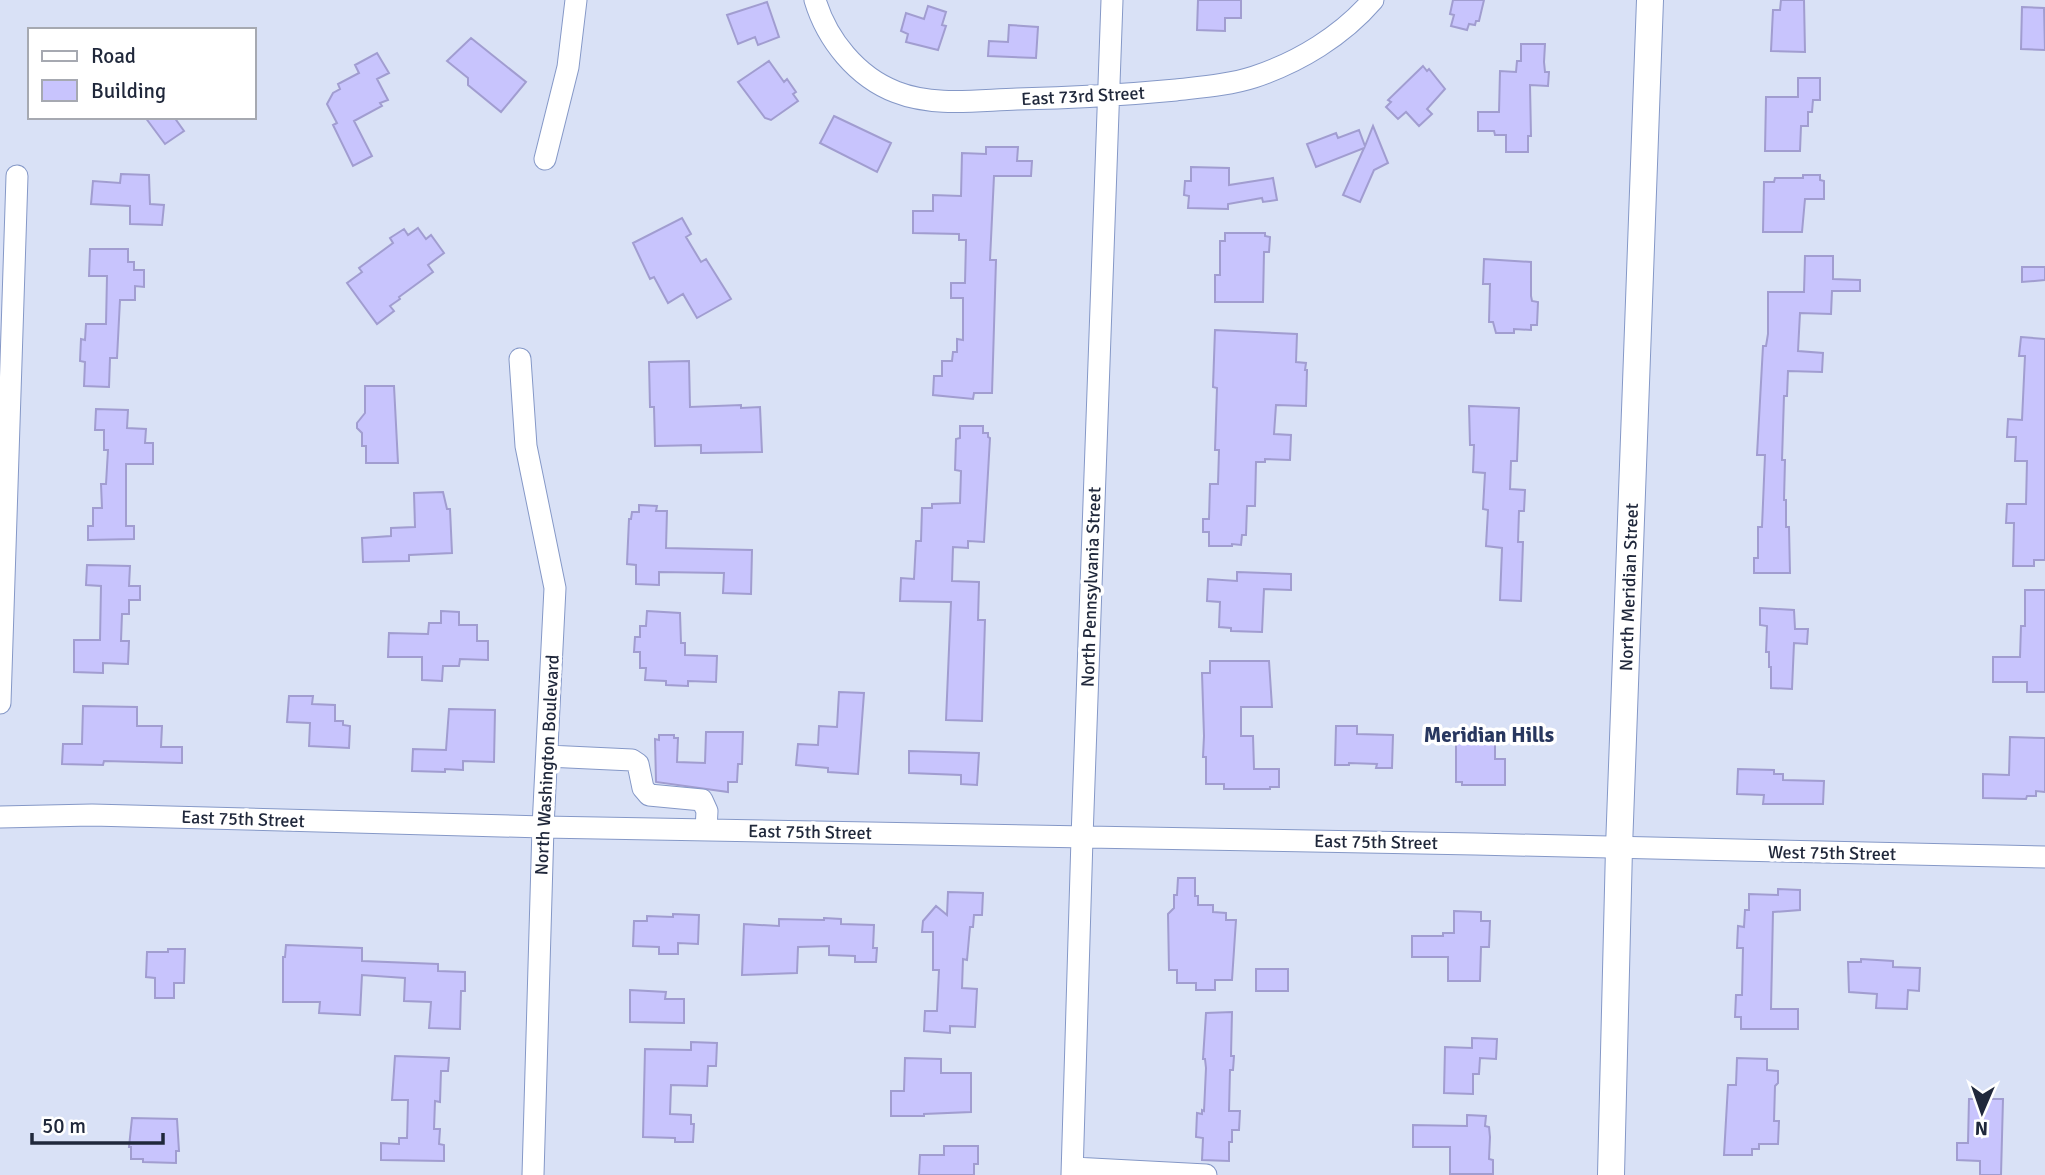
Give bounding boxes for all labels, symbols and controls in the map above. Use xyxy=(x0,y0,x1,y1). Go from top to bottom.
legend xyxy=(28,28,256,119)
text: Road xyxy=(91,43,136,69)
text: Building xyxy=(91,78,166,104)
street label: East 73rd Street xyxy=(1021,82,1145,110)
street label: North Pennsylvania Street xyxy=(1077,486,1105,688)
street label: North Meridian Street xyxy=(1615,503,1643,671)
street label: North Washington Boulevard xyxy=(530,654,564,876)
district label: Meridian Hills xyxy=(1424,722,1554,748)
street label: East 75th Street xyxy=(181,806,305,832)
street label: East 75th Street xyxy=(748,820,872,844)
street label: East 75th Street xyxy=(1314,830,1438,854)
street label: West 75th Street xyxy=(1768,841,1896,865)
north arrow xyxy=(1947,1077,2017,1147)
scale bar xyxy=(32,1102,163,1146)
text: 50 m xyxy=(42,1113,86,1139)
text: N xyxy=(1974,1116,1988,1140)

